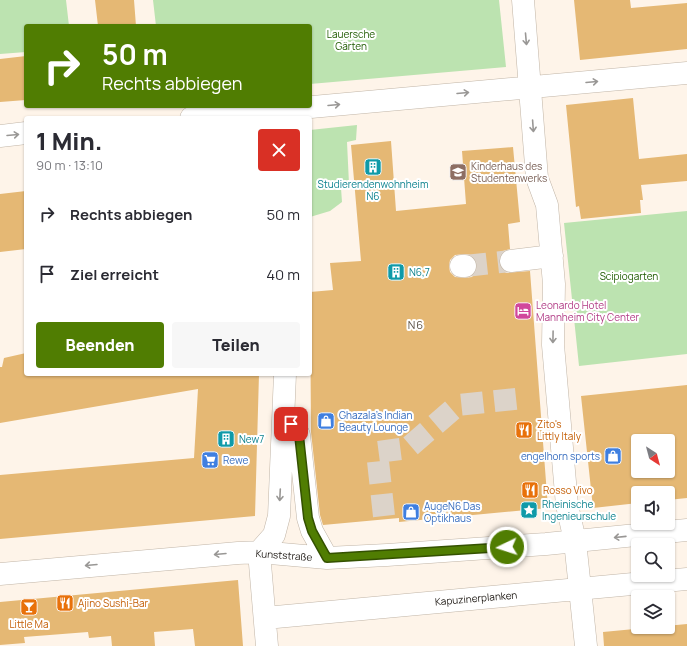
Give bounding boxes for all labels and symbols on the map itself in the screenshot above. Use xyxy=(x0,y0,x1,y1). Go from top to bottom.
park label: Lauersche Gärten xyxy=(327,27,375,53)
one-way arrow xyxy=(522,32,530,45)
one-way arrow xyxy=(586,78,599,85)
one-way arrow xyxy=(456,90,469,97)
one-way arrow xyxy=(327,102,340,109)
one-way arrow xyxy=(530,119,537,132)
one-way arrow xyxy=(6,131,19,138)
building icon: Studierendenwohnheim N6 xyxy=(363,157,383,177)
place label: Kinderhaus des Studentenwerks xyxy=(471,159,547,185)
school or university icon: Kinderhaus des Studentenwerks xyxy=(448,162,468,182)
place label: Studierendenwohnheim N6 xyxy=(318,177,428,203)
building icon: N6,7 xyxy=(386,262,406,282)
place label: N6,7 xyxy=(409,265,430,279)
park label: Scipiogarten xyxy=(600,269,658,283)
place label: Leonardo Hotel Mannheim City Center xyxy=(536,298,640,324)
hotel icon: Leonardo Hotel Mannheim City Center xyxy=(513,301,533,321)
district label: N6 xyxy=(408,317,424,332)
one-way arrow xyxy=(549,330,557,343)
pin xyxy=(274,407,308,441)
place label: Ghazala's Indian Beauty Lounge xyxy=(339,408,412,434)
shop icon: Ghazala's Indian Beauty Lounge xyxy=(316,411,336,431)
place label: Zito's Littly Italy xyxy=(537,417,582,443)
restaurant icon: Zito's Littly Italy xyxy=(514,420,534,440)
building icon: New7 xyxy=(216,429,236,449)
place label: New7 xyxy=(239,432,264,446)
north arrow xyxy=(631,434,675,478)
shop icon: engelhorn sports xyxy=(603,446,623,466)
place label: engelhorn sports xyxy=(521,449,600,463)
supermarket icon: Rewe xyxy=(200,450,220,470)
place label: Rewe xyxy=(223,453,248,467)
restaurant icon: Rosso Vivo xyxy=(520,480,540,500)
place label: Rosso Vivo xyxy=(543,483,593,497)
one-way arrow xyxy=(277,488,284,501)
place label: Rheinische Ingenieurschule xyxy=(542,497,616,523)
place label: AugeN6 Das Optikhaus xyxy=(424,499,481,525)
place icon: Rheinische Ingenieurschule xyxy=(519,500,539,520)
shop icon: AugeN6 Das Optikhaus xyxy=(401,502,421,522)
position arrow xyxy=(486,526,528,568)
one-way arrow xyxy=(614,533,627,540)
street label: Kunststraße xyxy=(255,546,313,564)
one-way arrow xyxy=(214,551,227,558)
one-way arrow xyxy=(85,562,98,569)
street label: Kapuzinerplanken xyxy=(434,587,518,609)
restaurant icon: Ajino Sushi-Bar xyxy=(55,593,75,613)
place label: Ajino Sushi-Bar xyxy=(78,596,149,610)
bar icon: Little Ma xyxy=(19,597,39,617)
place label: Little Ma xyxy=(10,617,49,631)

